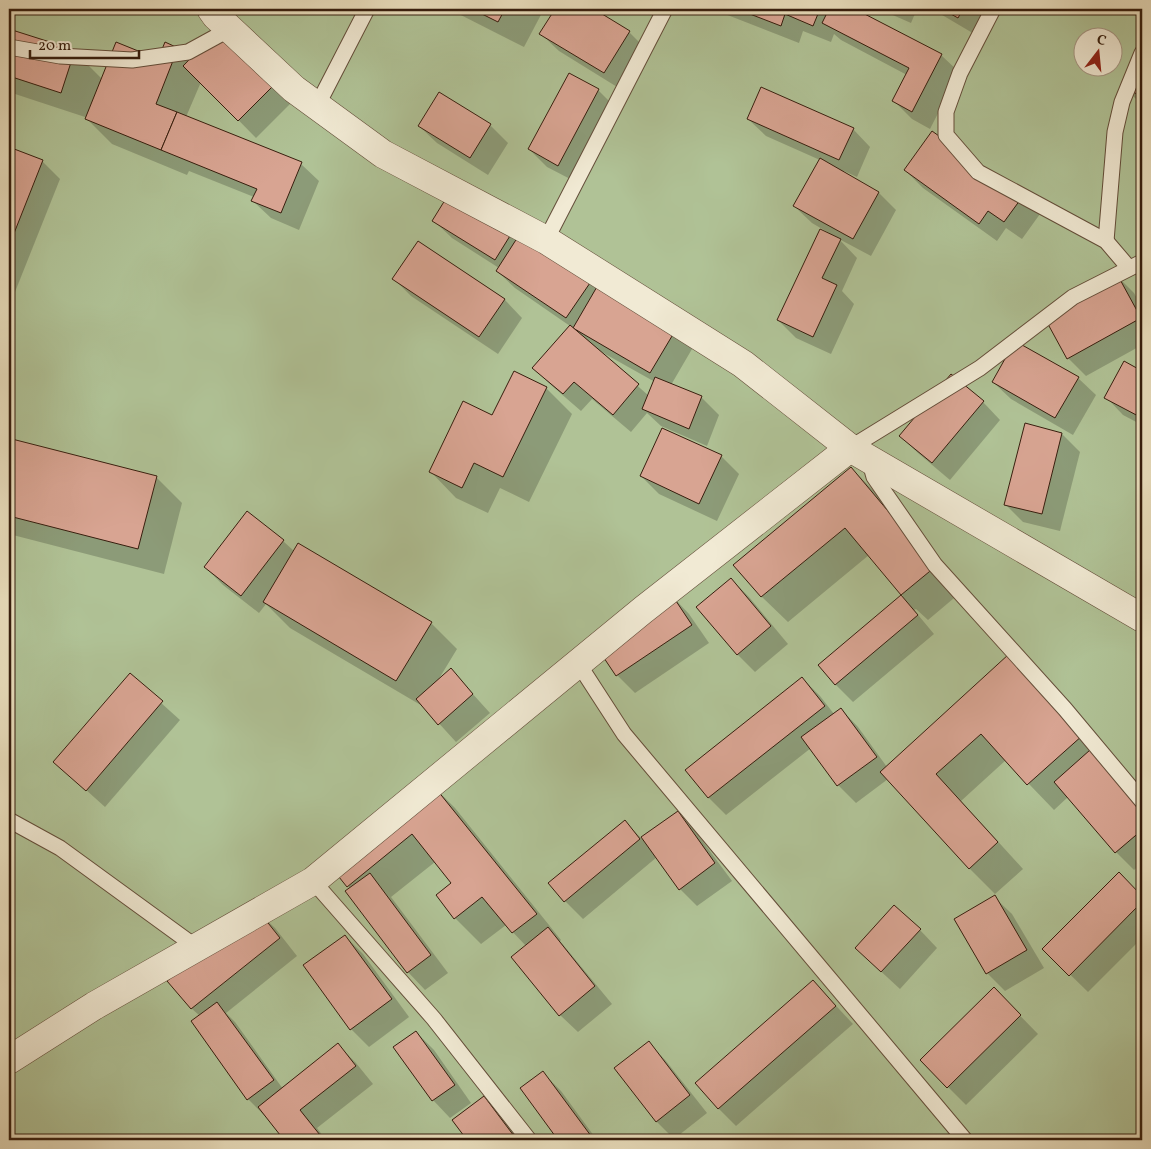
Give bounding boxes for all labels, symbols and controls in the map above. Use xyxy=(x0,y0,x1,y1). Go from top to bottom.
scale bar xyxy=(30,28,139,60)
north arrow xyxy=(1074,28,1124,78)
text: С xyxy=(1094,31,1108,51)
text: 20 m xyxy=(38,36,71,57)

